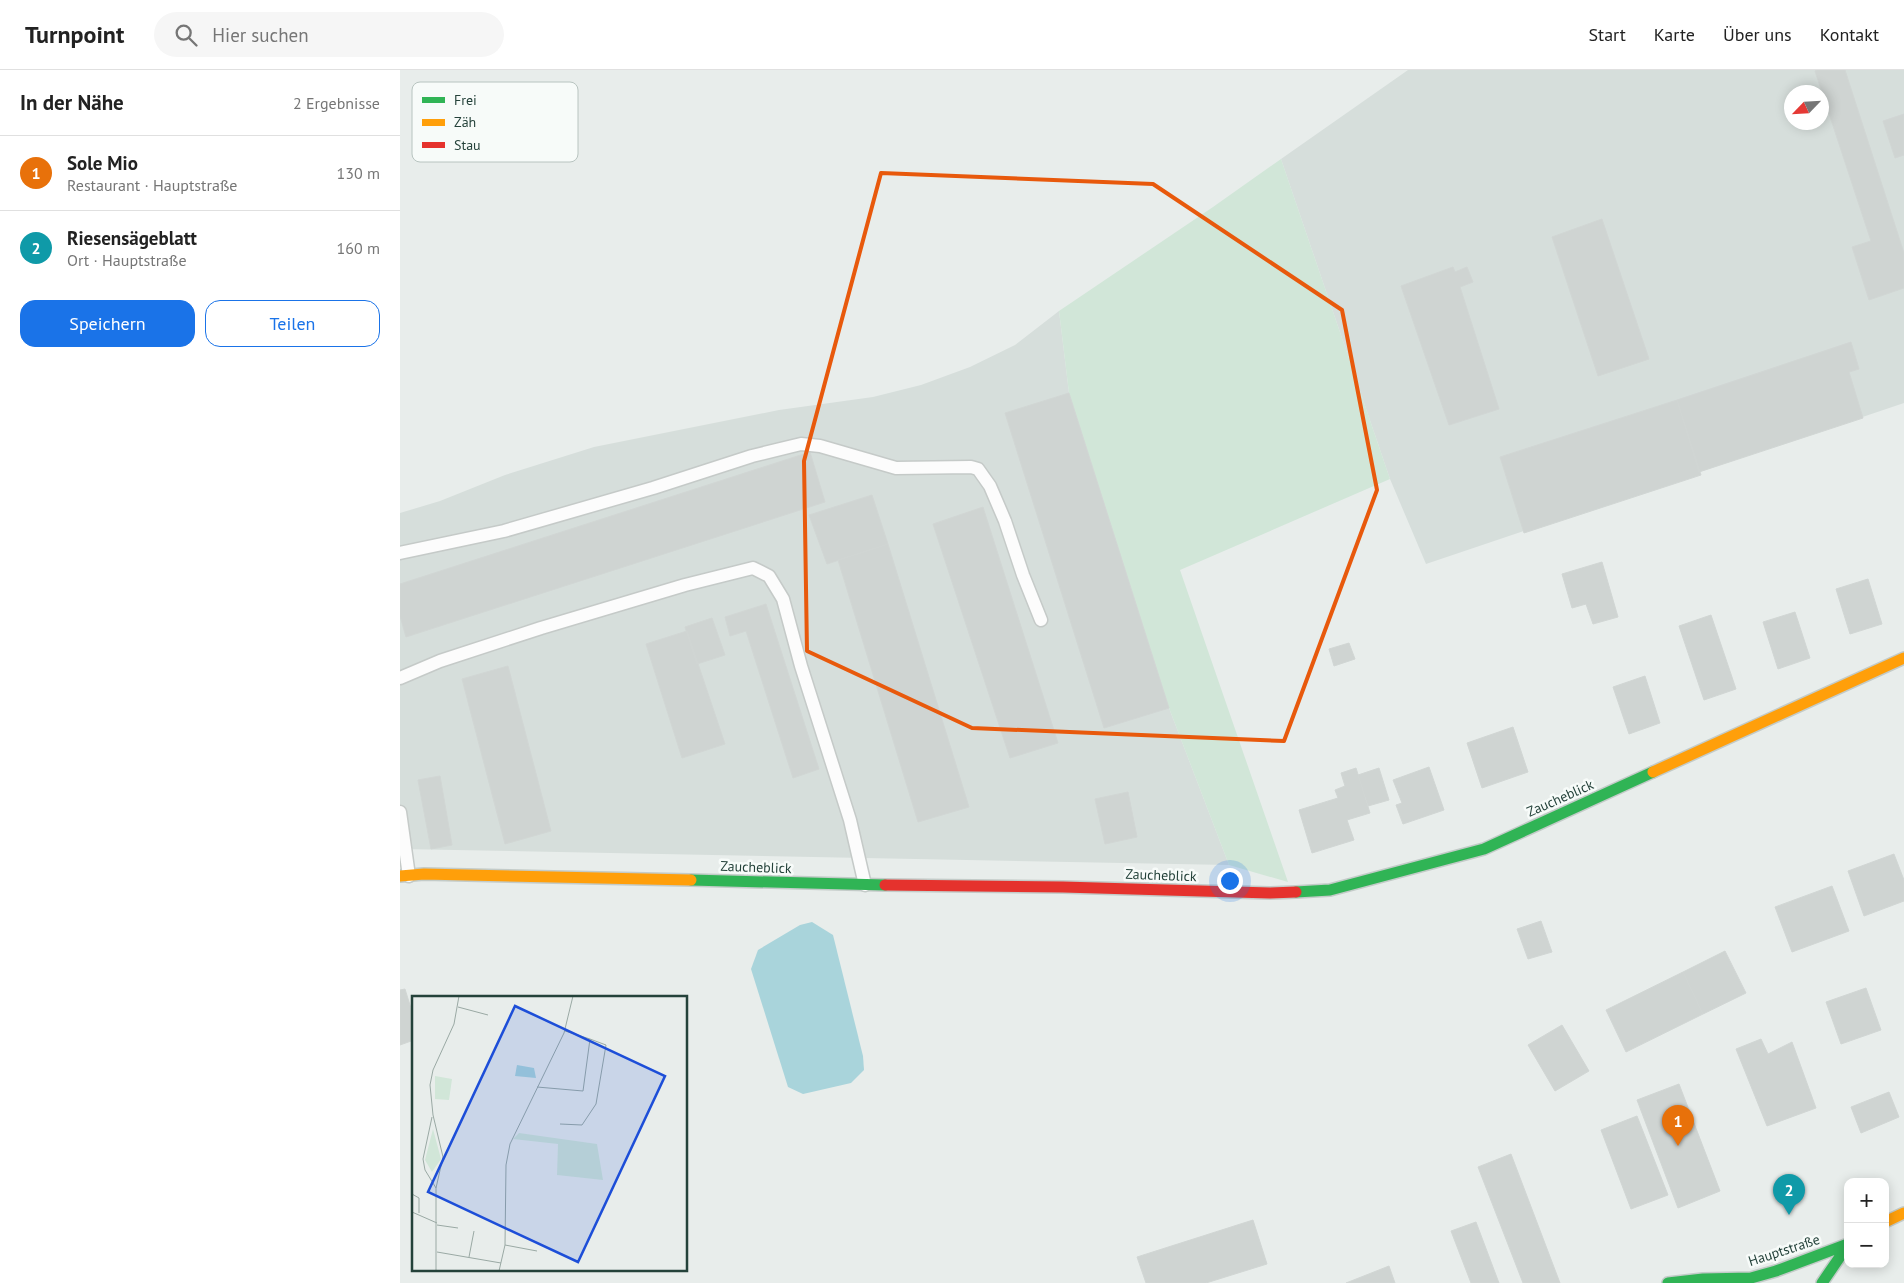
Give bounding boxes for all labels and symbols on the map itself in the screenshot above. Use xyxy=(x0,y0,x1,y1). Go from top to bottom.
legend xyxy=(412,82,578,162)
north arrow xyxy=(1784,85,1829,130)
text: Frei xyxy=(454,91,477,109)
text: Zäh xyxy=(454,113,476,131)
text: Stau xyxy=(454,136,481,154)
street label: Zaucheblick xyxy=(1524,775,1596,821)
street label: Zaucheblick xyxy=(720,857,792,877)
street label: Zaucheblick xyxy=(1125,865,1197,885)
your location xyxy=(1217,868,1243,894)
inset map xyxy=(412,996,688,1270)
pin: 1 xyxy=(1662,1105,1694,1146)
pin: 2 xyxy=(1773,1174,1805,1215)
street label: Hauptstraße xyxy=(1746,1230,1822,1270)

